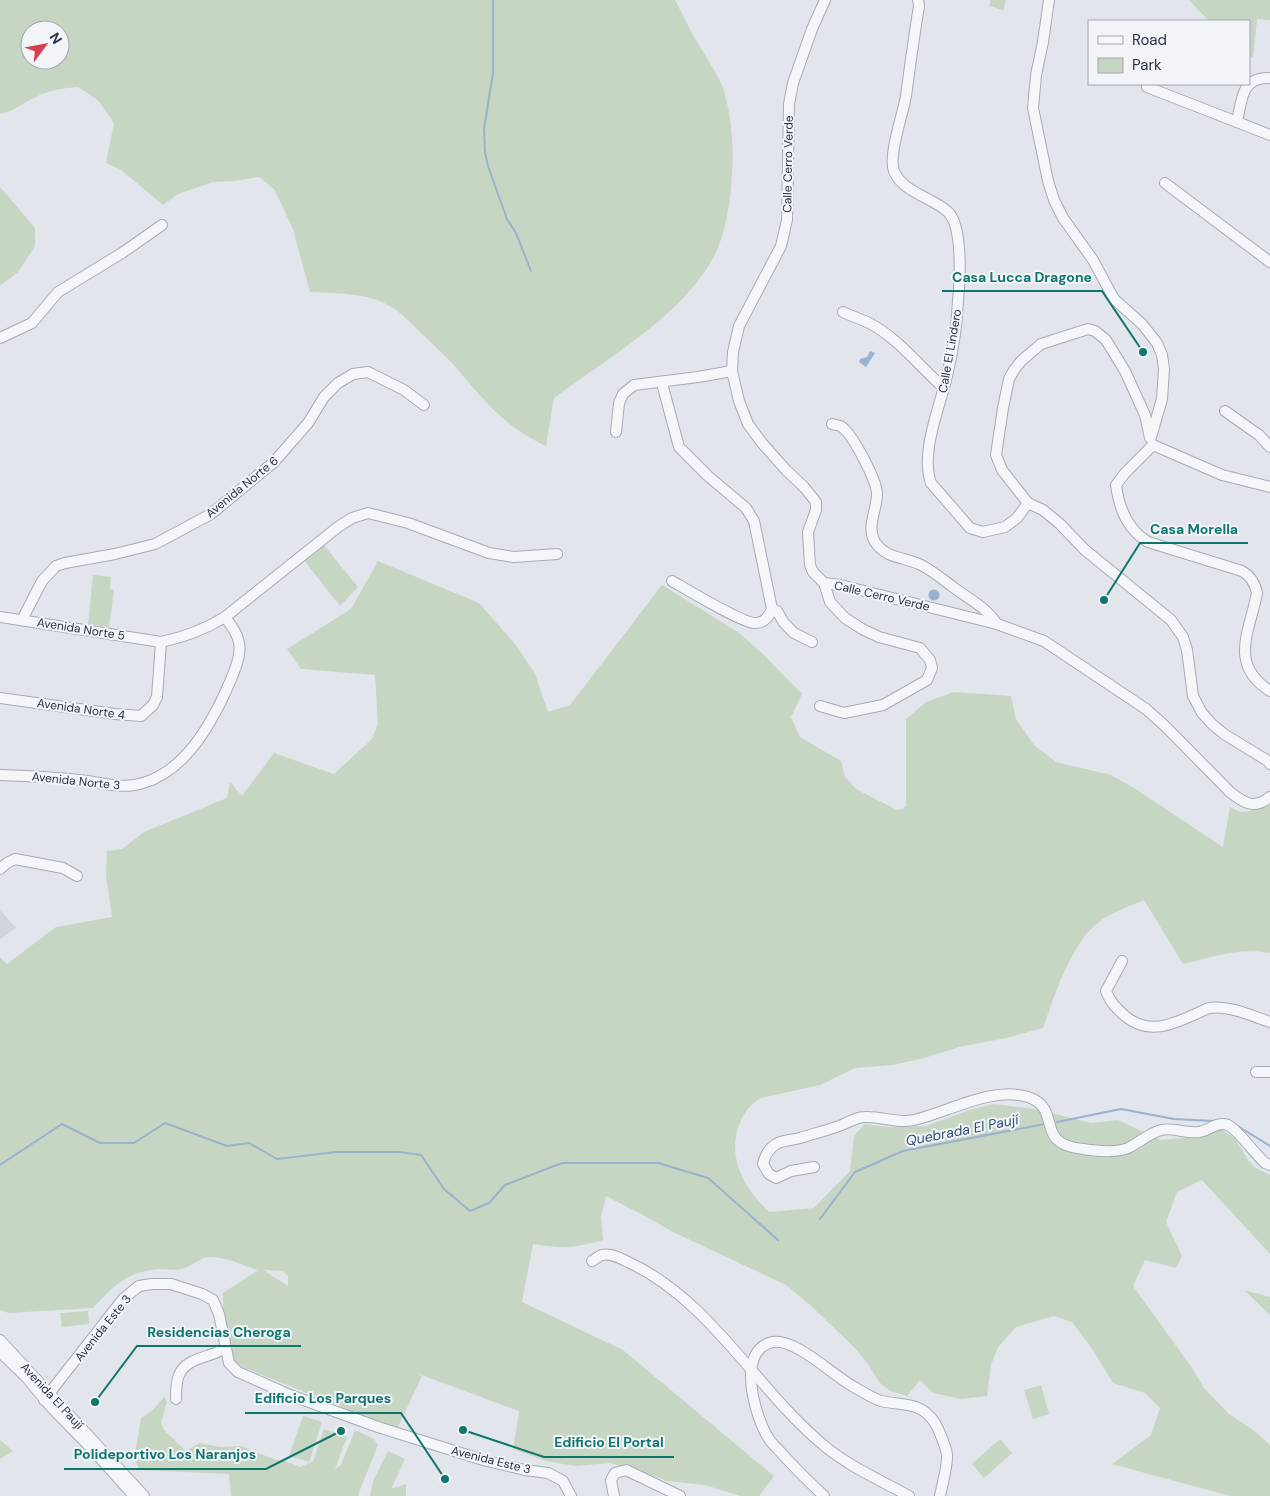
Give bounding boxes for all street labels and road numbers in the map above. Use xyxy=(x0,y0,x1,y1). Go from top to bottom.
street label: Calle Cerro Verde xyxy=(779,115,797,213)
street label: Calle El Lindero xyxy=(935,308,965,394)
street label: Avenida Norte 6 xyxy=(202,453,282,521)
street label: Calle Cerro Verde xyxy=(833,577,931,615)
street label: Avenida Norte 5 xyxy=(36,614,126,644)
street label: Avenida Norte 4 xyxy=(36,695,126,723)
street label: Avenida Norte 3 xyxy=(31,768,121,794)
street label: Avenida Este 3 xyxy=(71,1291,135,1365)
street label: Avenida El Paují xyxy=(17,1359,87,1433)
street label: Avenida Este 3 xyxy=(450,1442,532,1478)

